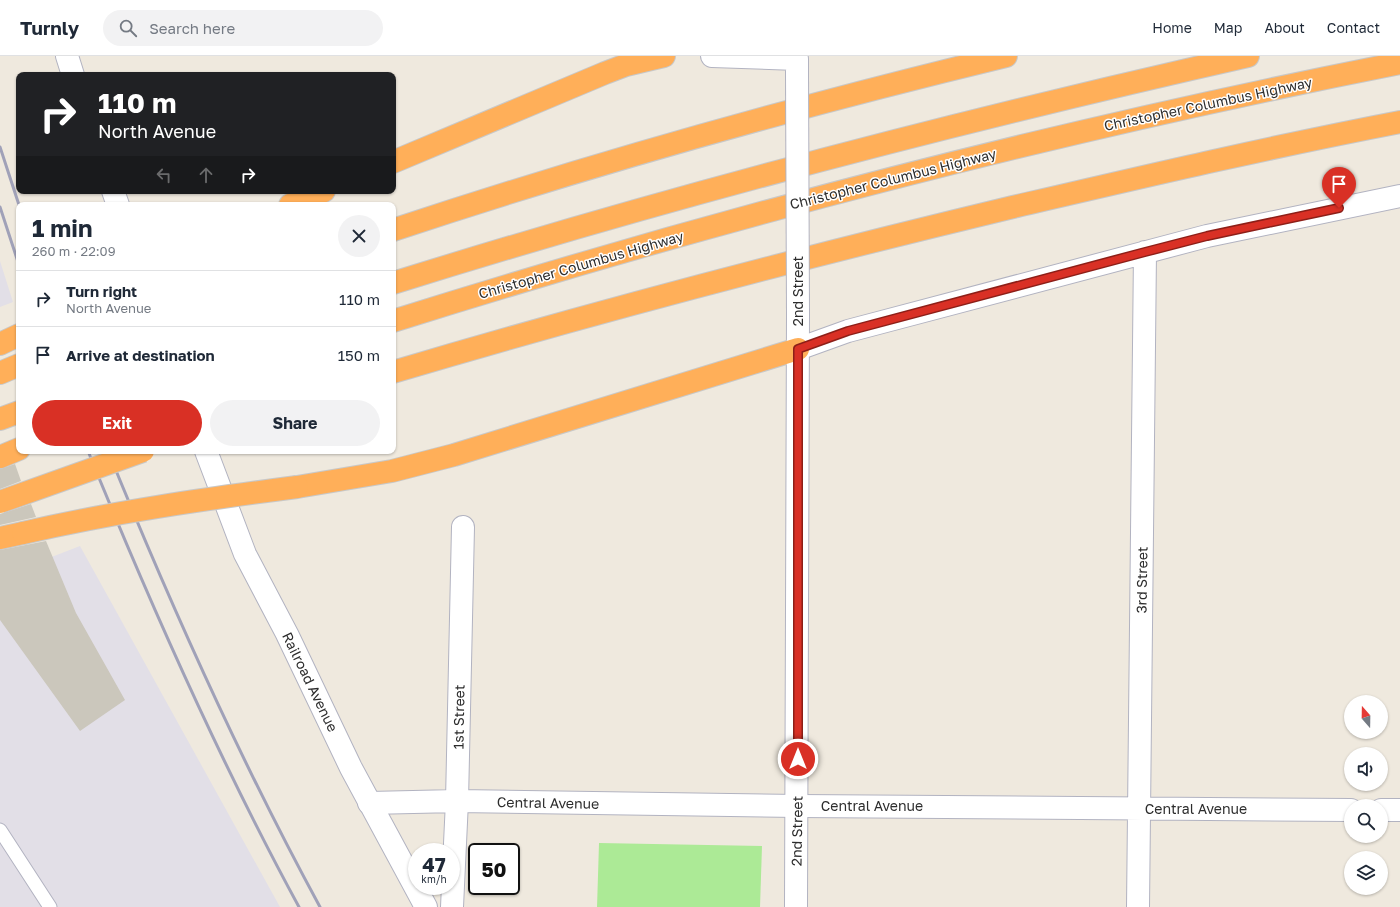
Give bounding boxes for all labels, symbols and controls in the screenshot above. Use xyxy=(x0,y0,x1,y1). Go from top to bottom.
search box xyxy=(103,10,383,46)
text: Turnly xyxy=(20,16,79,39)
icon: search xyxy=(117,17,139,39)
text: Search here xyxy=(149,19,235,37)
text: Home xyxy=(1152,19,1192,36)
text: Map xyxy=(1214,19,1242,36)
text: About xyxy=(1264,19,1305,36)
text: Contact xyxy=(1327,19,1380,36)
street label: Christopher Columbus Highway xyxy=(1102,73,1314,134)
text: 110 m xyxy=(98,86,177,119)
icon: right xyxy=(32,88,84,140)
text: North Avenue xyxy=(98,120,216,142)
street label: Christopher Columbus Highway xyxy=(788,145,998,212)
icon: left xyxy=(153,164,175,186)
icon: ahead xyxy=(195,164,217,186)
icon: right xyxy=(237,164,259,186)
pin xyxy=(1322,167,1356,208)
icon: arrive xyxy=(1328,173,1350,195)
text: 1 min xyxy=(32,213,92,242)
button: close xyxy=(338,215,380,257)
street label: Christopher Columbus Highway xyxy=(476,227,685,302)
text: 260 m · 22:09 xyxy=(32,243,116,259)
street label: 2nd Street xyxy=(789,256,806,326)
text: Turn right xyxy=(66,282,137,300)
icon: right xyxy=(32,288,54,310)
text: 110 m xyxy=(339,290,380,308)
text: North Avenue xyxy=(66,300,151,316)
icon: arrive xyxy=(32,344,54,366)
text: Arrive at destination xyxy=(66,346,215,364)
text: 150 m xyxy=(338,346,380,364)
button: Exit xyxy=(32,400,202,446)
button: Share xyxy=(210,400,380,446)
street label: 3rd Street xyxy=(1132,546,1151,614)
street label: Railroad Avenue xyxy=(279,629,342,734)
street label: 1st Street xyxy=(449,684,468,750)
north arrow xyxy=(1344,695,1388,739)
map controls xyxy=(1344,695,1388,895)
position arrow xyxy=(777,738,819,780)
button: sound xyxy=(1344,747,1388,791)
street label: Central Avenue xyxy=(497,793,599,812)
street label: 2nd Street xyxy=(787,796,806,866)
street label: Central Avenue xyxy=(821,797,923,814)
button: search xyxy=(1344,799,1388,843)
street label: Central Avenue xyxy=(1145,800,1247,817)
speed limit sign: 50 xyxy=(468,843,520,895)
button: layers xyxy=(1344,851,1388,895)
text: 47 xyxy=(422,852,446,876)
text: km/h xyxy=(421,873,447,885)

